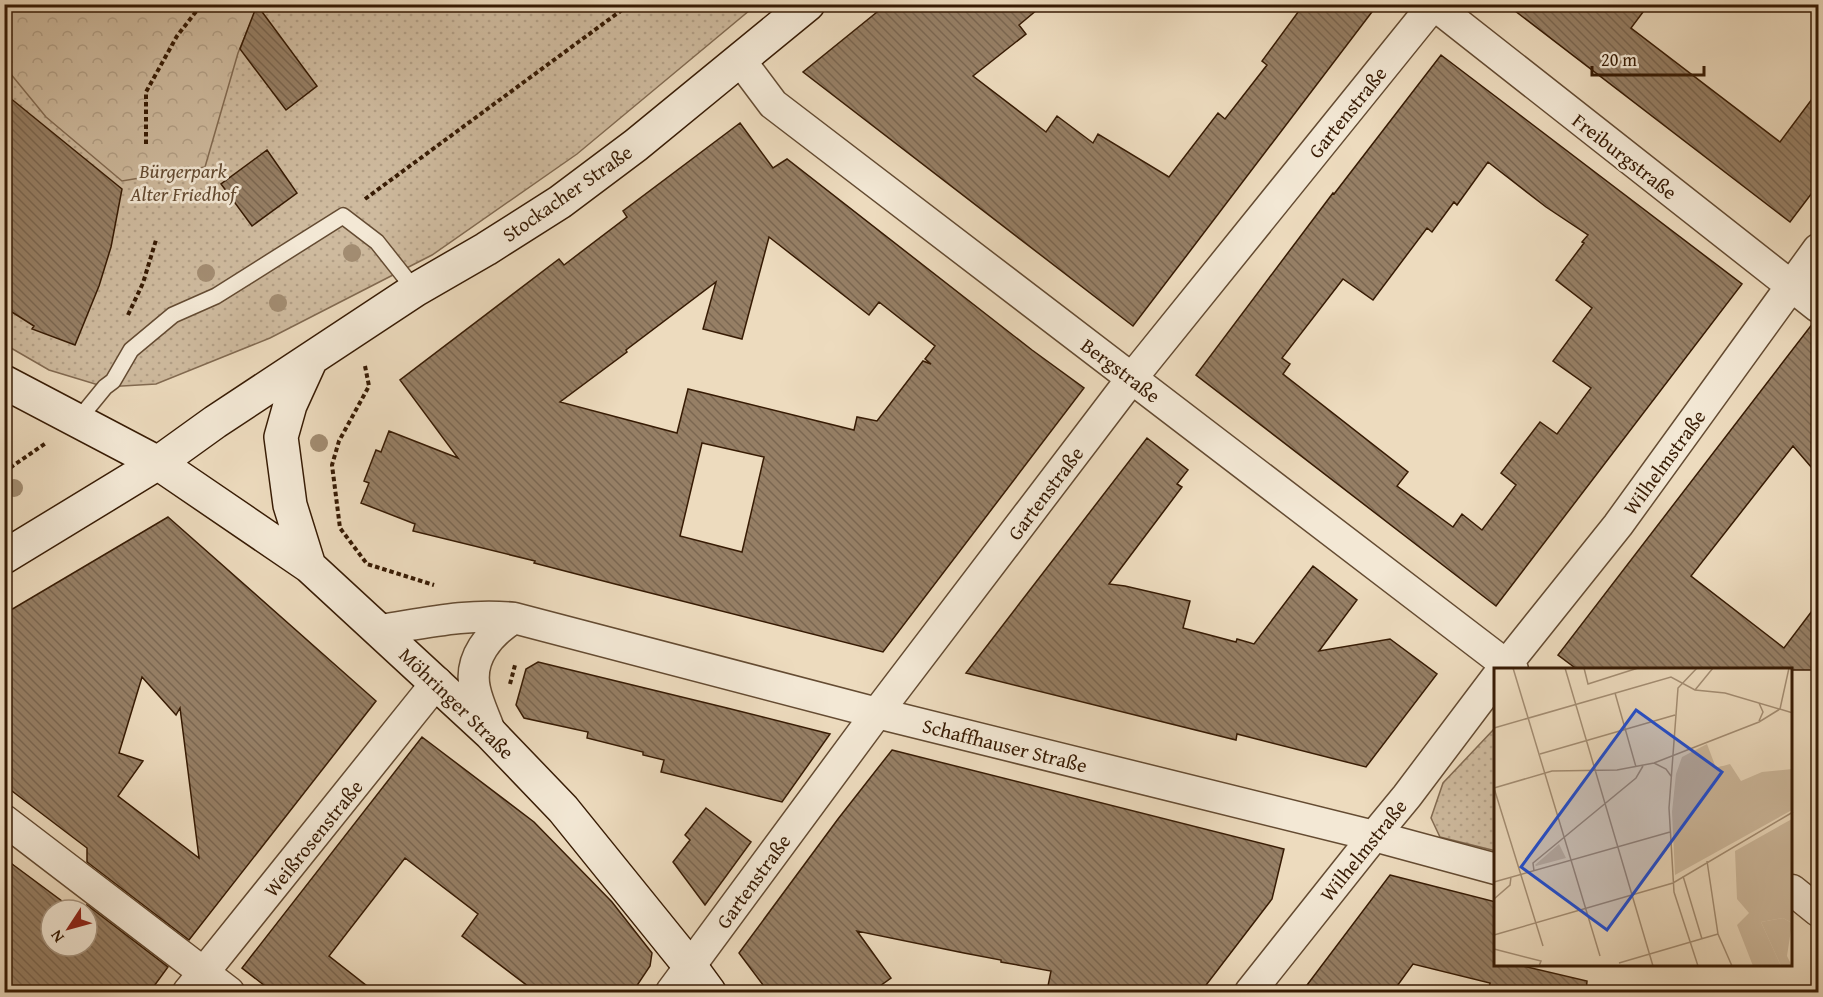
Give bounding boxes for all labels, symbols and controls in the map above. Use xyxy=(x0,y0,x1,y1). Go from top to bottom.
scale bar xyxy=(1592,39,1704,77)
text: 20 m xyxy=(1601,46,1637,73)
street label: Gartenstraße xyxy=(1301,60,1393,164)
street label: Freiburgstraße xyxy=(1567,106,1683,206)
street label: Stockacher Straße xyxy=(496,137,638,249)
park label: Bürgerpark Alter Friedhof xyxy=(129,156,240,208)
street label: Bergstraße xyxy=(1075,331,1167,409)
street label: Wilhelmstraße xyxy=(1616,403,1712,521)
street label: Gartenstraße xyxy=(1000,440,1090,546)
street label: Möhringer Straße xyxy=(393,640,521,766)
inset map xyxy=(1494,668,1793,967)
street label: Schaffhauser Straße xyxy=(920,711,1090,779)
street label: Weißrosenstraße xyxy=(257,773,369,903)
street label: Wilhelmstraße xyxy=(1313,793,1413,907)
street label: Gartenstraße xyxy=(709,828,797,934)
north arrow xyxy=(39,898,99,958)
text: N xyxy=(44,925,70,948)

